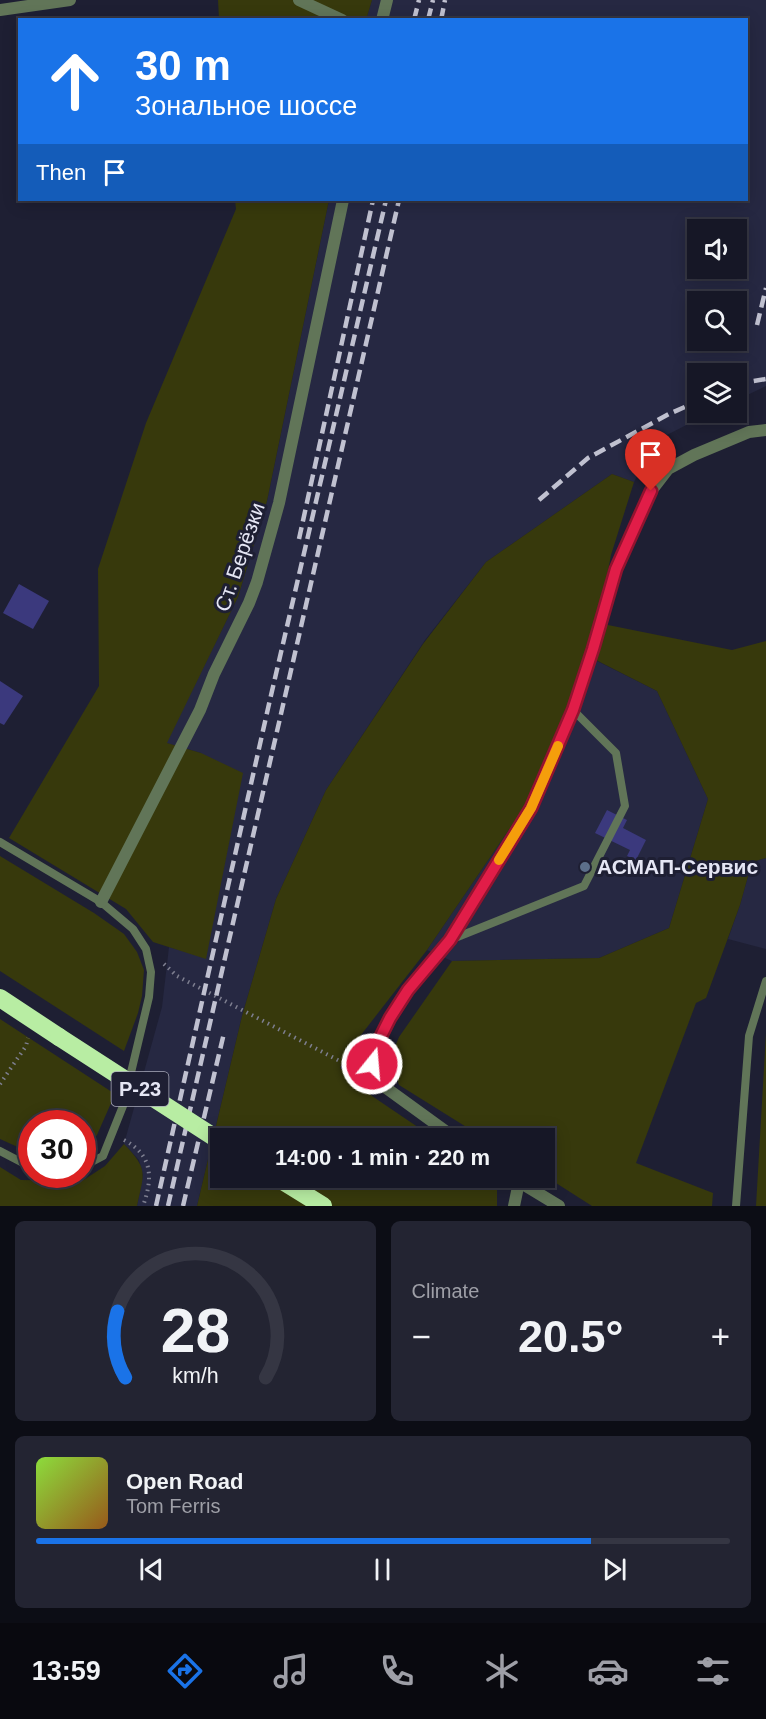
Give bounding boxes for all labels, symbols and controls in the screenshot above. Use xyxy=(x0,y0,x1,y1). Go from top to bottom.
icon: ahead xyxy=(36,42,114,120)
text: 30 m xyxy=(135,42,231,89)
text: Зональное шоссе xyxy=(135,91,357,121)
icon: arrive xyxy=(98,156,131,189)
text: Then xyxy=(36,160,86,185)
map controls xyxy=(687,219,747,423)
button: sound xyxy=(687,219,747,279)
button: search xyxy=(687,291,747,351)
button: layers xyxy=(687,363,747,423)
pin xyxy=(625,429,676,491)
icon: arrive xyxy=(634,438,667,471)
street label: Ст. Берёзки xyxy=(210,499,269,614)
place label: АСМАП-Сервис xyxy=(597,855,758,878)
marker: АСМАП-Сервис xyxy=(578,860,592,874)
position arrow xyxy=(340,1032,404,1096)
road number: Р-23 xyxy=(112,1072,168,1106)
speed limit sign: 30 xyxy=(18,1110,96,1188)
text: 14:00 · 1 min · 220 m xyxy=(275,1145,490,1170)
text: Climate xyxy=(412,1280,479,1302)
text: 28 xyxy=(161,1296,230,1365)
text: 20.5° xyxy=(518,1311,624,1362)
text: − xyxy=(412,1318,431,1355)
text: + xyxy=(711,1318,730,1355)
text: km/h xyxy=(172,1364,218,1388)
text: Open Road xyxy=(126,1469,243,1494)
text: Tom Ferris xyxy=(126,1495,220,1517)
icon: previous xyxy=(135,1553,168,1586)
icon: pause xyxy=(366,1553,399,1586)
icon: next xyxy=(598,1553,631,1586)
icon: directions xyxy=(164,1650,206,1692)
icon: music xyxy=(270,1650,312,1692)
icon: phone xyxy=(376,1650,418,1692)
icon: climate xyxy=(481,1650,523,1692)
icon: car xyxy=(587,1650,629,1692)
icon: filters xyxy=(692,1650,734,1692)
text: 13:59 xyxy=(32,1656,101,1686)

